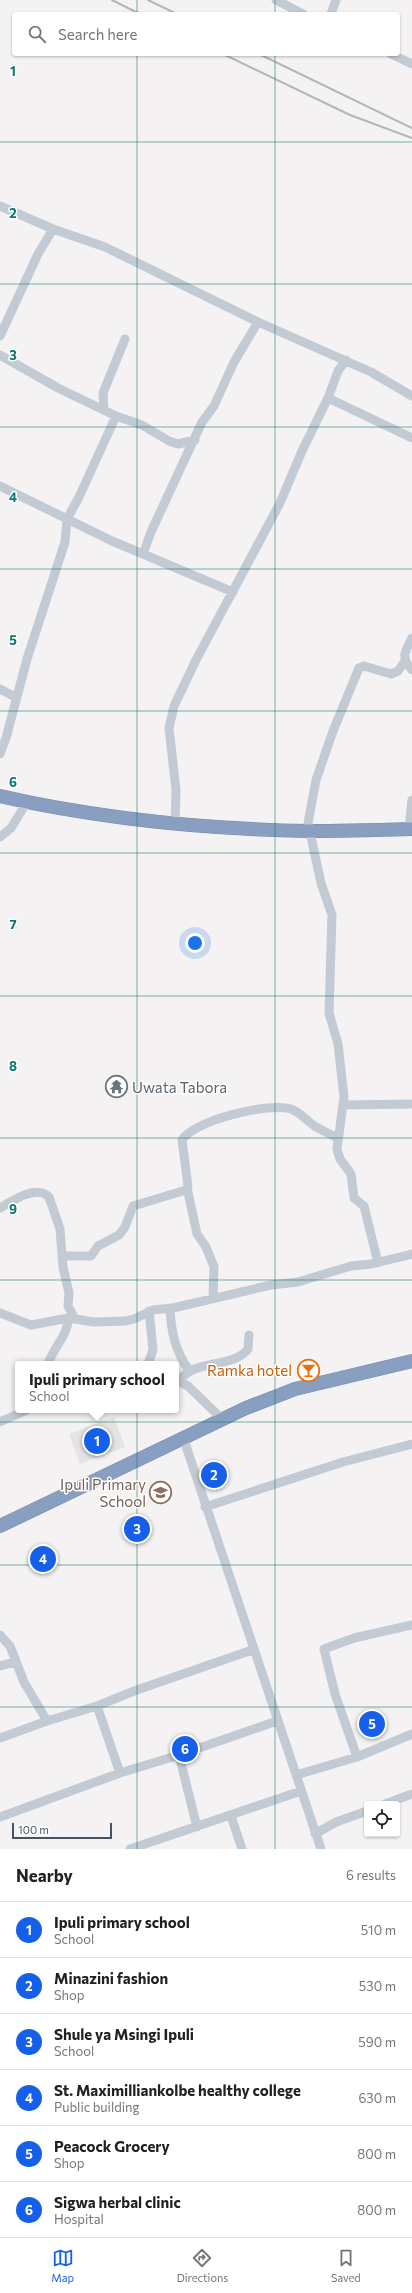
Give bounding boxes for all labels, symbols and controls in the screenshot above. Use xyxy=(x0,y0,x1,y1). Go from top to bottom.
search box xyxy=(12,12,400,56)
icon: search xyxy=(26,23,48,45)
text: Search here xyxy=(58,25,137,43)
text: 1 xyxy=(10,63,16,79)
text: 2 xyxy=(9,205,17,221)
text: 3 xyxy=(9,347,17,363)
text: 4 xyxy=(9,489,17,505)
text: 5 xyxy=(9,632,17,648)
text: 6 xyxy=(9,774,17,790)
text: 7 xyxy=(9,916,17,932)
your location xyxy=(185,933,205,953)
text: 8 xyxy=(9,1058,17,1074)
temple icon: Uwata Tabora xyxy=(104,1074,130,1100)
place label: Uwata Tabora xyxy=(132,1078,227,1096)
text: 9 xyxy=(9,1201,17,1217)
bar icon: Ramka hotel xyxy=(295,1357,321,1383)
popup xyxy=(15,1361,179,1413)
place label: Ramka hotel xyxy=(207,1361,292,1379)
text: Ipuli primary school xyxy=(29,1370,165,1388)
text: School xyxy=(29,1388,69,1404)
pin: 1 xyxy=(84,1426,110,1456)
pin: 2 xyxy=(201,1460,227,1490)
place label: Ipuli Primary School xyxy=(60,1475,146,1510)
school or university icon: Ipuli Primary School xyxy=(148,1480,174,1506)
pin: 3 xyxy=(124,1514,150,1544)
pin: 4 xyxy=(30,1544,56,1574)
pin: 5 xyxy=(359,1709,385,1739)
pin: 6 xyxy=(172,1734,198,1764)
map controls xyxy=(364,1801,400,1837)
button: locate xyxy=(364,1801,400,1837)
scale bar xyxy=(12,1821,112,1840)
text: 100 m xyxy=(18,1823,49,1836)
text: Nearby xyxy=(16,1865,73,1886)
text: 6 results xyxy=(346,1867,396,1883)
text: Ipuli primary school xyxy=(54,1913,190,1931)
text: 1 xyxy=(26,1922,32,1938)
text: 510 m xyxy=(361,1922,396,1938)
text: School xyxy=(54,1931,94,1947)
text: Minazini fashion xyxy=(54,1969,168,1987)
text: 2 xyxy=(25,1978,33,1994)
text: 530 m xyxy=(359,1978,396,1994)
text: Shop xyxy=(54,1987,85,2003)
text: Shule ya Msingi Ipuli xyxy=(54,2025,194,2043)
text: 3 xyxy=(25,2034,33,2050)
text: 590 m xyxy=(358,2034,396,2050)
text: School xyxy=(54,2043,94,2059)
text: St. Maximilliankolbe healthy college xyxy=(54,2081,301,2099)
text: 4 xyxy=(25,2090,33,2106)
text: 630 m xyxy=(358,2090,396,2106)
text: Public building xyxy=(54,2099,140,2115)
text: Peacock Grocery xyxy=(54,2137,170,2155)
text: 5 xyxy=(25,2146,33,2162)
text: 800 m xyxy=(357,2146,396,2162)
text: Shop xyxy=(54,2155,85,2171)
text: Sigwa herbal clinic xyxy=(54,2193,181,2211)
text: 6 xyxy=(25,2202,33,2218)
text: 800 m xyxy=(357,2202,396,2218)
text: Hospital xyxy=(54,2211,104,2227)
tab: Map xyxy=(51,2247,74,2284)
tab: Directions xyxy=(177,2247,228,2284)
tab: Saved xyxy=(331,2247,361,2284)

